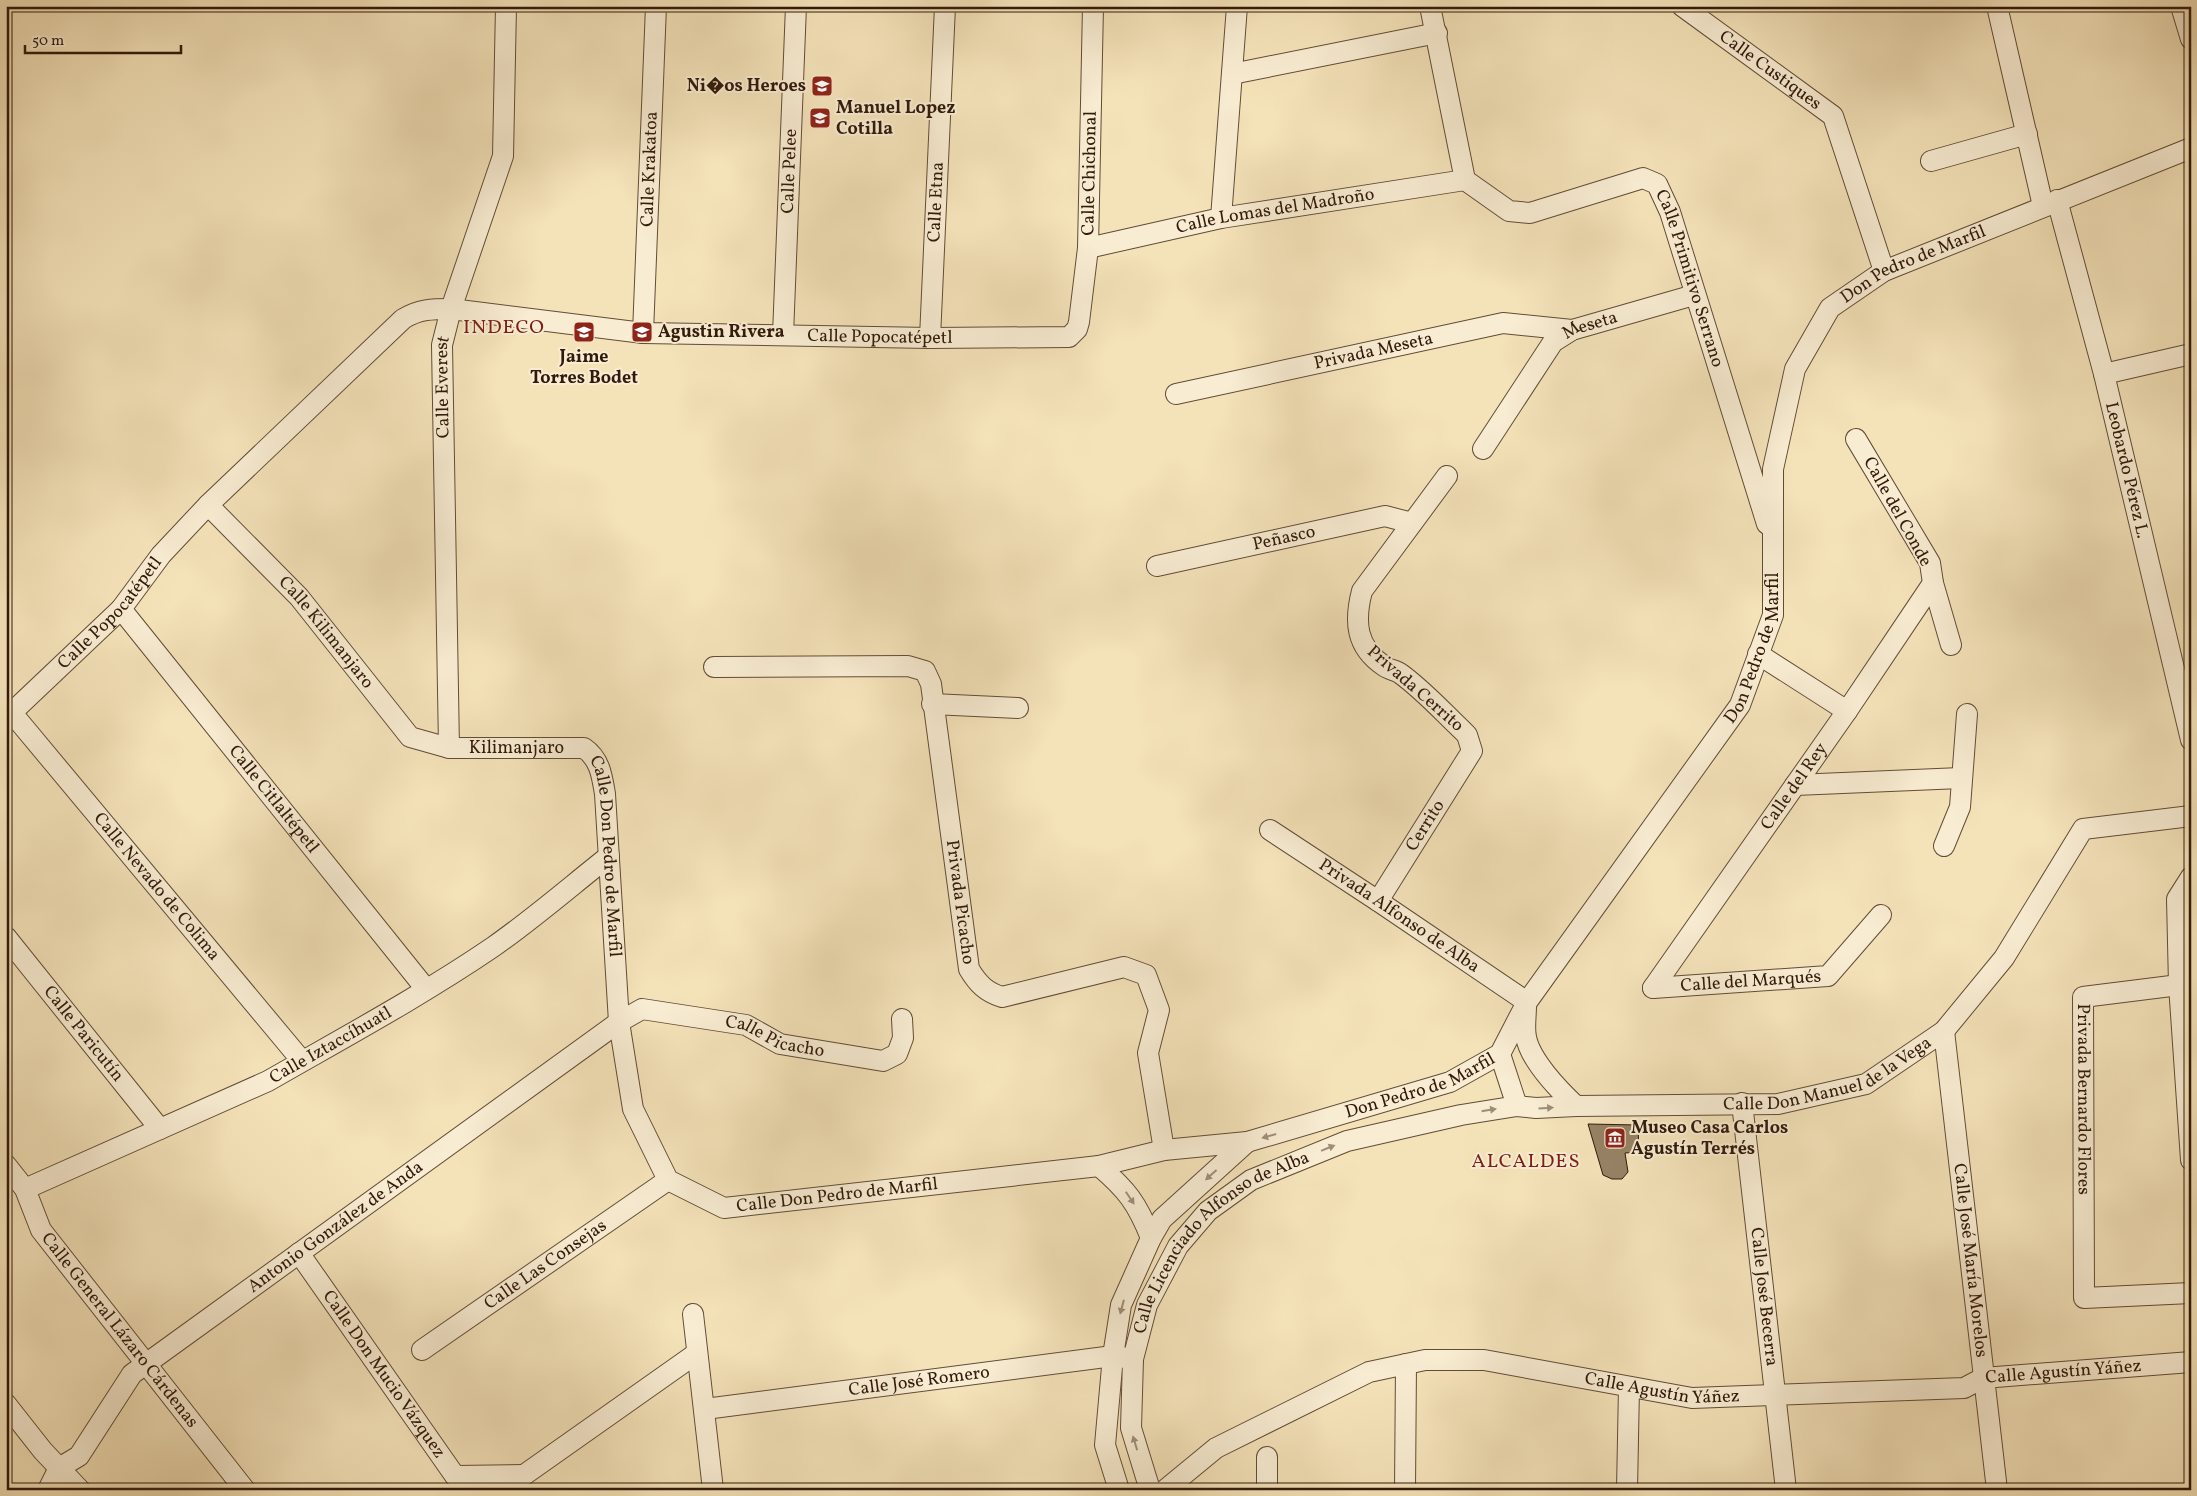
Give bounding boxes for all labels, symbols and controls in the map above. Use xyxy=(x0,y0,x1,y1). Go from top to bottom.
scale bar xyxy=(25,22,181,54)
street label: Calle Custiques xyxy=(1714,24,1826,116)
text: 50 m xyxy=(32,31,64,52)
place label: Ni�os Heroes xyxy=(687,74,806,99)
school or university icon: Ni�os Heroes xyxy=(810,74,834,98)
place label: Manuel Lopez Cotilla xyxy=(836,96,955,142)
school or university icon: Manuel Lopez Cotilla xyxy=(808,106,832,130)
street label: Calle Krakatoa xyxy=(635,111,664,227)
street label: Calle Chichonal xyxy=(1076,111,1103,236)
street label: Calle Pelee xyxy=(775,128,804,214)
street label: Calle Etna xyxy=(922,161,950,243)
street label: Calle Lomas del Madroño xyxy=(1174,182,1376,240)
street label: Calle Primitivo Serrano xyxy=(1649,185,1730,370)
street label: Don Pedro de Marfil xyxy=(1835,219,1989,310)
street label: Meseta xyxy=(1557,305,1621,346)
district label: INDECO xyxy=(463,314,545,342)
school or university icon: Jaime Torres Bodet xyxy=(572,320,596,344)
school or university icon: Agustin Rivera xyxy=(630,320,654,344)
place label: Agustin Rivera xyxy=(658,320,785,345)
street label: Calle Popocatépetl xyxy=(807,323,953,351)
street label: Privada Meseta xyxy=(1312,326,1435,376)
street label: Calle Everest xyxy=(429,333,456,439)
place label: Jaime Torres Bodet xyxy=(530,345,638,391)
street label: Leobardo Pérez L. xyxy=(2099,399,2155,541)
street label: Calle del Conde xyxy=(1856,453,1938,571)
street label: Peñasco xyxy=(1250,519,1318,557)
street label: Calle Popocatépetl xyxy=(52,552,168,675)
street label: Calle Kilimanjaro xyxy=(273,571,380,694)
street label: Don Pedro de Marfil xyxy=(1718,572,1786,729)
street label: Privada Cerrito xyxy=(1361,640,1469,738)
street label: Kilimanjaro xyxy=(469,736,564,761)
street label: Calle del Rey xyxy=(1755,738,1834,835)
street label: Calle Citlaltépetl xyxy=(223,740,325,859)
street label: Calle Don Pedro de Marfil xyxy=(583,751,627,958)
street label: Cerrito xyxy=(1400,795,1451,856)
street label: Calle Nevado de Colima xyxy=(87,807,226,966)
street label: Privada Picacho xyxy=(939,838,981,966)
street label: Privada Alfonso de Alba xyxy=(1314,853,1485,979)
street label: Calle del Marqués xyxy=(1680,964,1822,999)
street label: Calle Paricutín xyxy=(37,980,130,1087)
street label: Calle Iztaccíhuatl xyxy=(265,1000,396,1090)
street label: Privada Bernardo Flores xyxy=(2071,1003,2096,1195)
street label: Calle Picacho xyxy=(724,1009,826,1064)
street label: Calle Don Manuel de la Vega xyxy=(1723,1030,1937,1117)
street label: Don Pedro de Marfil xyxy=(1342,1047,1500,1125)
one-way arrow xyxy=(1538,1103,1554,1111)
one-way arrow xyxy=(1481,1106,1497,1114)
place label: Museo Casa Carlos Agustín Terrés xyxy=(1631,1116,1788,1162)
museum icon: Museo Casa Carlos Agustín Terrés xyxy=(1603,1126,1627,1150)
one-way arrow xyxy=(1261,1132,1276,1140)
one-way arrow xyxy=(1321,1144,1335,1152)
street label: Calle Licenciado Alfonso de Alba xyxy=(1128,1145,1313,1336)
district label: ALCALDES xyxy=(1472,1148,1580,1176)
street label: Antonio González de Anda xyxy=(242,1155,428,1299)
street label: Calle José María Morelos xyxy=(1947,1162,1994,1359)
one-way arrow xyxy=(1205,1169,1217,1181)
street label: Calle Don Pedro de Marfil xyxy=(735,1172,939,1219)
one-way arrow xyxy=(1125,1191,1135,1204)
street label: Calle Las Consejas xyxy=(479,1213,612,1316)
street label: Calle José Becerra xyxy=(1744,1226,1784,1367)
street label: Calle General Lázaro Cárdenas xyxy=(35,1227,204,1433)
street label: Calle Don Mucio Vázquez xyxy=(316,1285,451,1463)
one-way arrow xyxy=(1117,1299,1125,1314)
street label: Calle Agustín Yáñez xyxy=(1985,1353,2142,1390)
street label: Calle José Romero xyxy=(847,1360,991,1403)
street label: Calle Agustín Yáñez xyxy=(1583,1366,1740,1410)
one-way arrow xyxy=(1131,1435,1139,1450)

